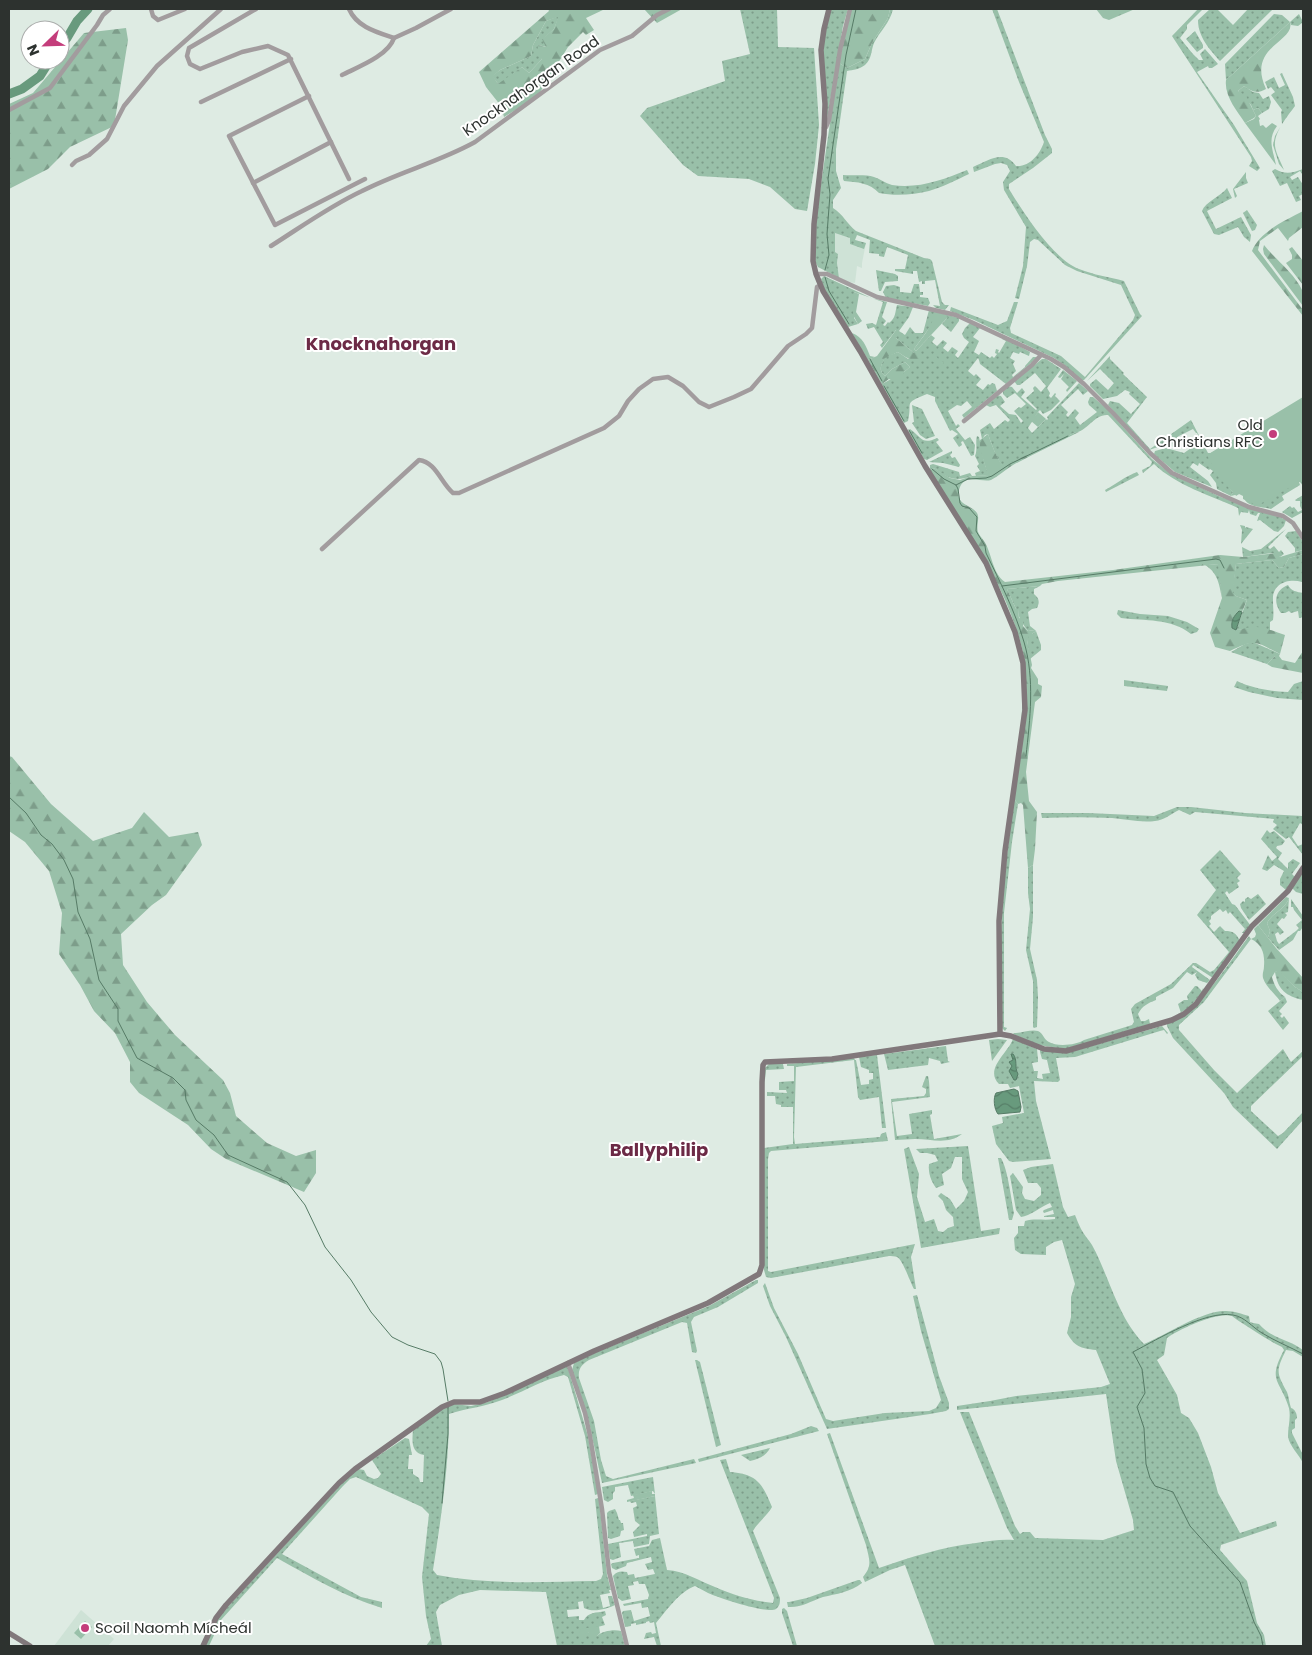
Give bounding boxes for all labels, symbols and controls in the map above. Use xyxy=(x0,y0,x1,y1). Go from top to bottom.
north arrow xyxy=(20,20,70,70)
street label: Knocknahorgan Road xyxy=(458,30,603,141)
text: N xyxy=(22,41,44,59)
district label: Knocknahorgan xyxy=(306,331,456,356)
place label: Old Christians RFC xyxy=(1156,414,1263,452)
marker: Old Christians RFC xyxy=(1267,428,1279,440)
district label: Ballyphilip xyxy=(610,1137,708,1162)
place label: Scoil Naomh Mícheál xyxy=(95,1617,252,1638)
marker: Scoil Naomh Mícheál xyxy=(79,1622,91,1634)

